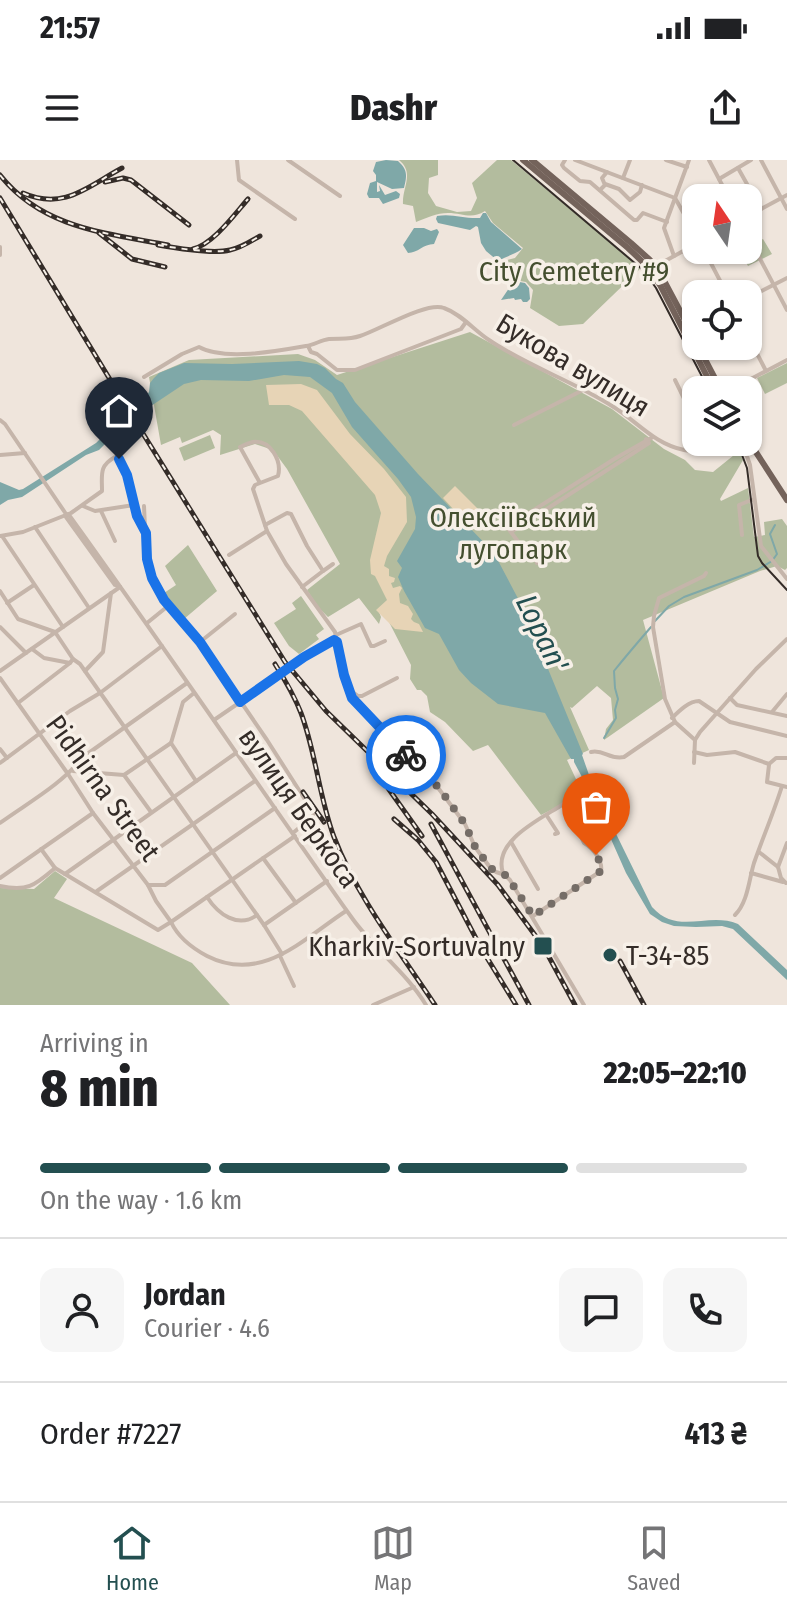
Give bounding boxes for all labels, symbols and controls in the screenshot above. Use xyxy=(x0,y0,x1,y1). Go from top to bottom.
text: 21:57 xyxy=(40,10,100,46)
icon: menu xyxy=(40,86,84,130)
text: Dashr xyxy=(350,86,437,130)
icon: share xyxy=(703,86,747,130)
north arrow xyxy=(682,184,762,264)
map controls xyxy=(682,184,762,456)
park label: City Cemetery #9 xyxy=(479,255,669,288)
button: locate xyxy=(682,280,762,360)
street label: Букова вулиця xyxy=(490,306,656,424)
button: layers xyxy=(682,376,762,456)
pin xyxy=(85,377,153,459)
icon: home xyxy=(97,389,141,433)
park label: Олексіївський лугопарк xyxy=(429,501,597,566)
water label: Lopan' xyxy=(508,589,576,678)
street label: Pidhirna Street xyxy=(39,709,167,868)
courier xyxy=(366,715,446,795)
street label: вулиця Беркоса xyxy=(232,722,366,894)
icon: bike xyxy=(384,733,428,777)
pin xyxy=(562,773,630,855)
icon: bag xyxy=(574,785,618,829)
place label: Kharkіv-Sortuvalny xyxy=(308,930,526,963)
marker: Kharkіv-Sortuvalny xyxy=(532,935,554,957)
place label: Т-34-85 xyxy=(626,939,709,972)
marker: Т-34-85 xyxy=(601,946,619,964)
text: Arriving in xyxy=(40,1028,149,1059)
text: 22:05–22:10 xyxy=(603,1055,747,1091)
text: 8 min xyxy=(40,1057,159,1120)
text: On the way · 1.6 km xyxy=(40,1185,242,1216)
button: person xyxy=(40,1268,124,1352)
button: chat xyxy=(559,1268,643,1352)
button: phone xyxy=(663,1268,747,1352)
text: Jordan xyxy=(144,1277,226,1313)
text: Courier · 4.6 xyxy=(144,1313,270,1344)
text: Order #7227 xyxy=(40,1416,181,1452)
text: 413 ₴ xyxy=(685,1416,747,1452)
tab: Home xyxy=(106,1521,159,1596)
tab: Map xyxy=(371,1521,415,1596)
tab: Saved xyxy=(627,1521,681,1596)

